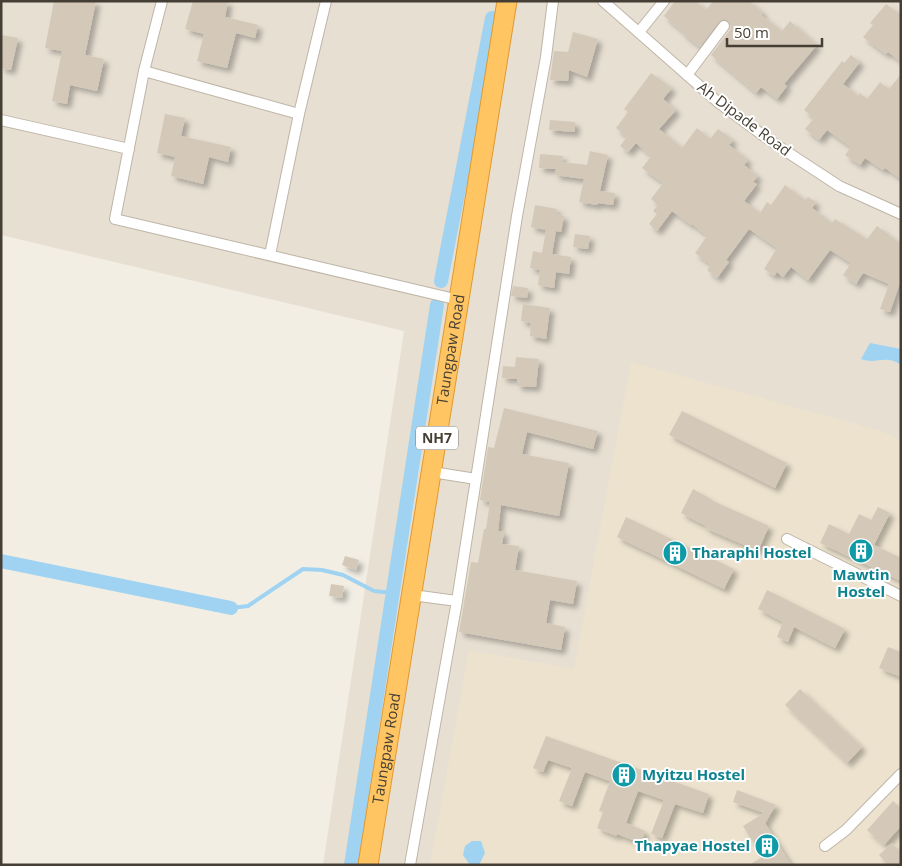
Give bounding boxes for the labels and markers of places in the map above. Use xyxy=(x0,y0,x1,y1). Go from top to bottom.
building icon: Mawtin Hostel xyxy=(848,538,874,564)
building icon: Tharaphi Hostel xyxy=(662,540,688,566)
place label: Tharaphi Hostel xyxy=(692,542,811,562)
place label: Mawtin Hostel xyxy=(833,564,890,601)
building icon: Myitzu Hostel xyxy=(611,762,637,788)
place label: Myitzu Hostel xyxy=(642,764,745,784)
building icon: Thapyae Hostel xyxy=(754,833,780,859)
place label: Thapyae Hostel xyxy=(634,835,750,855)

